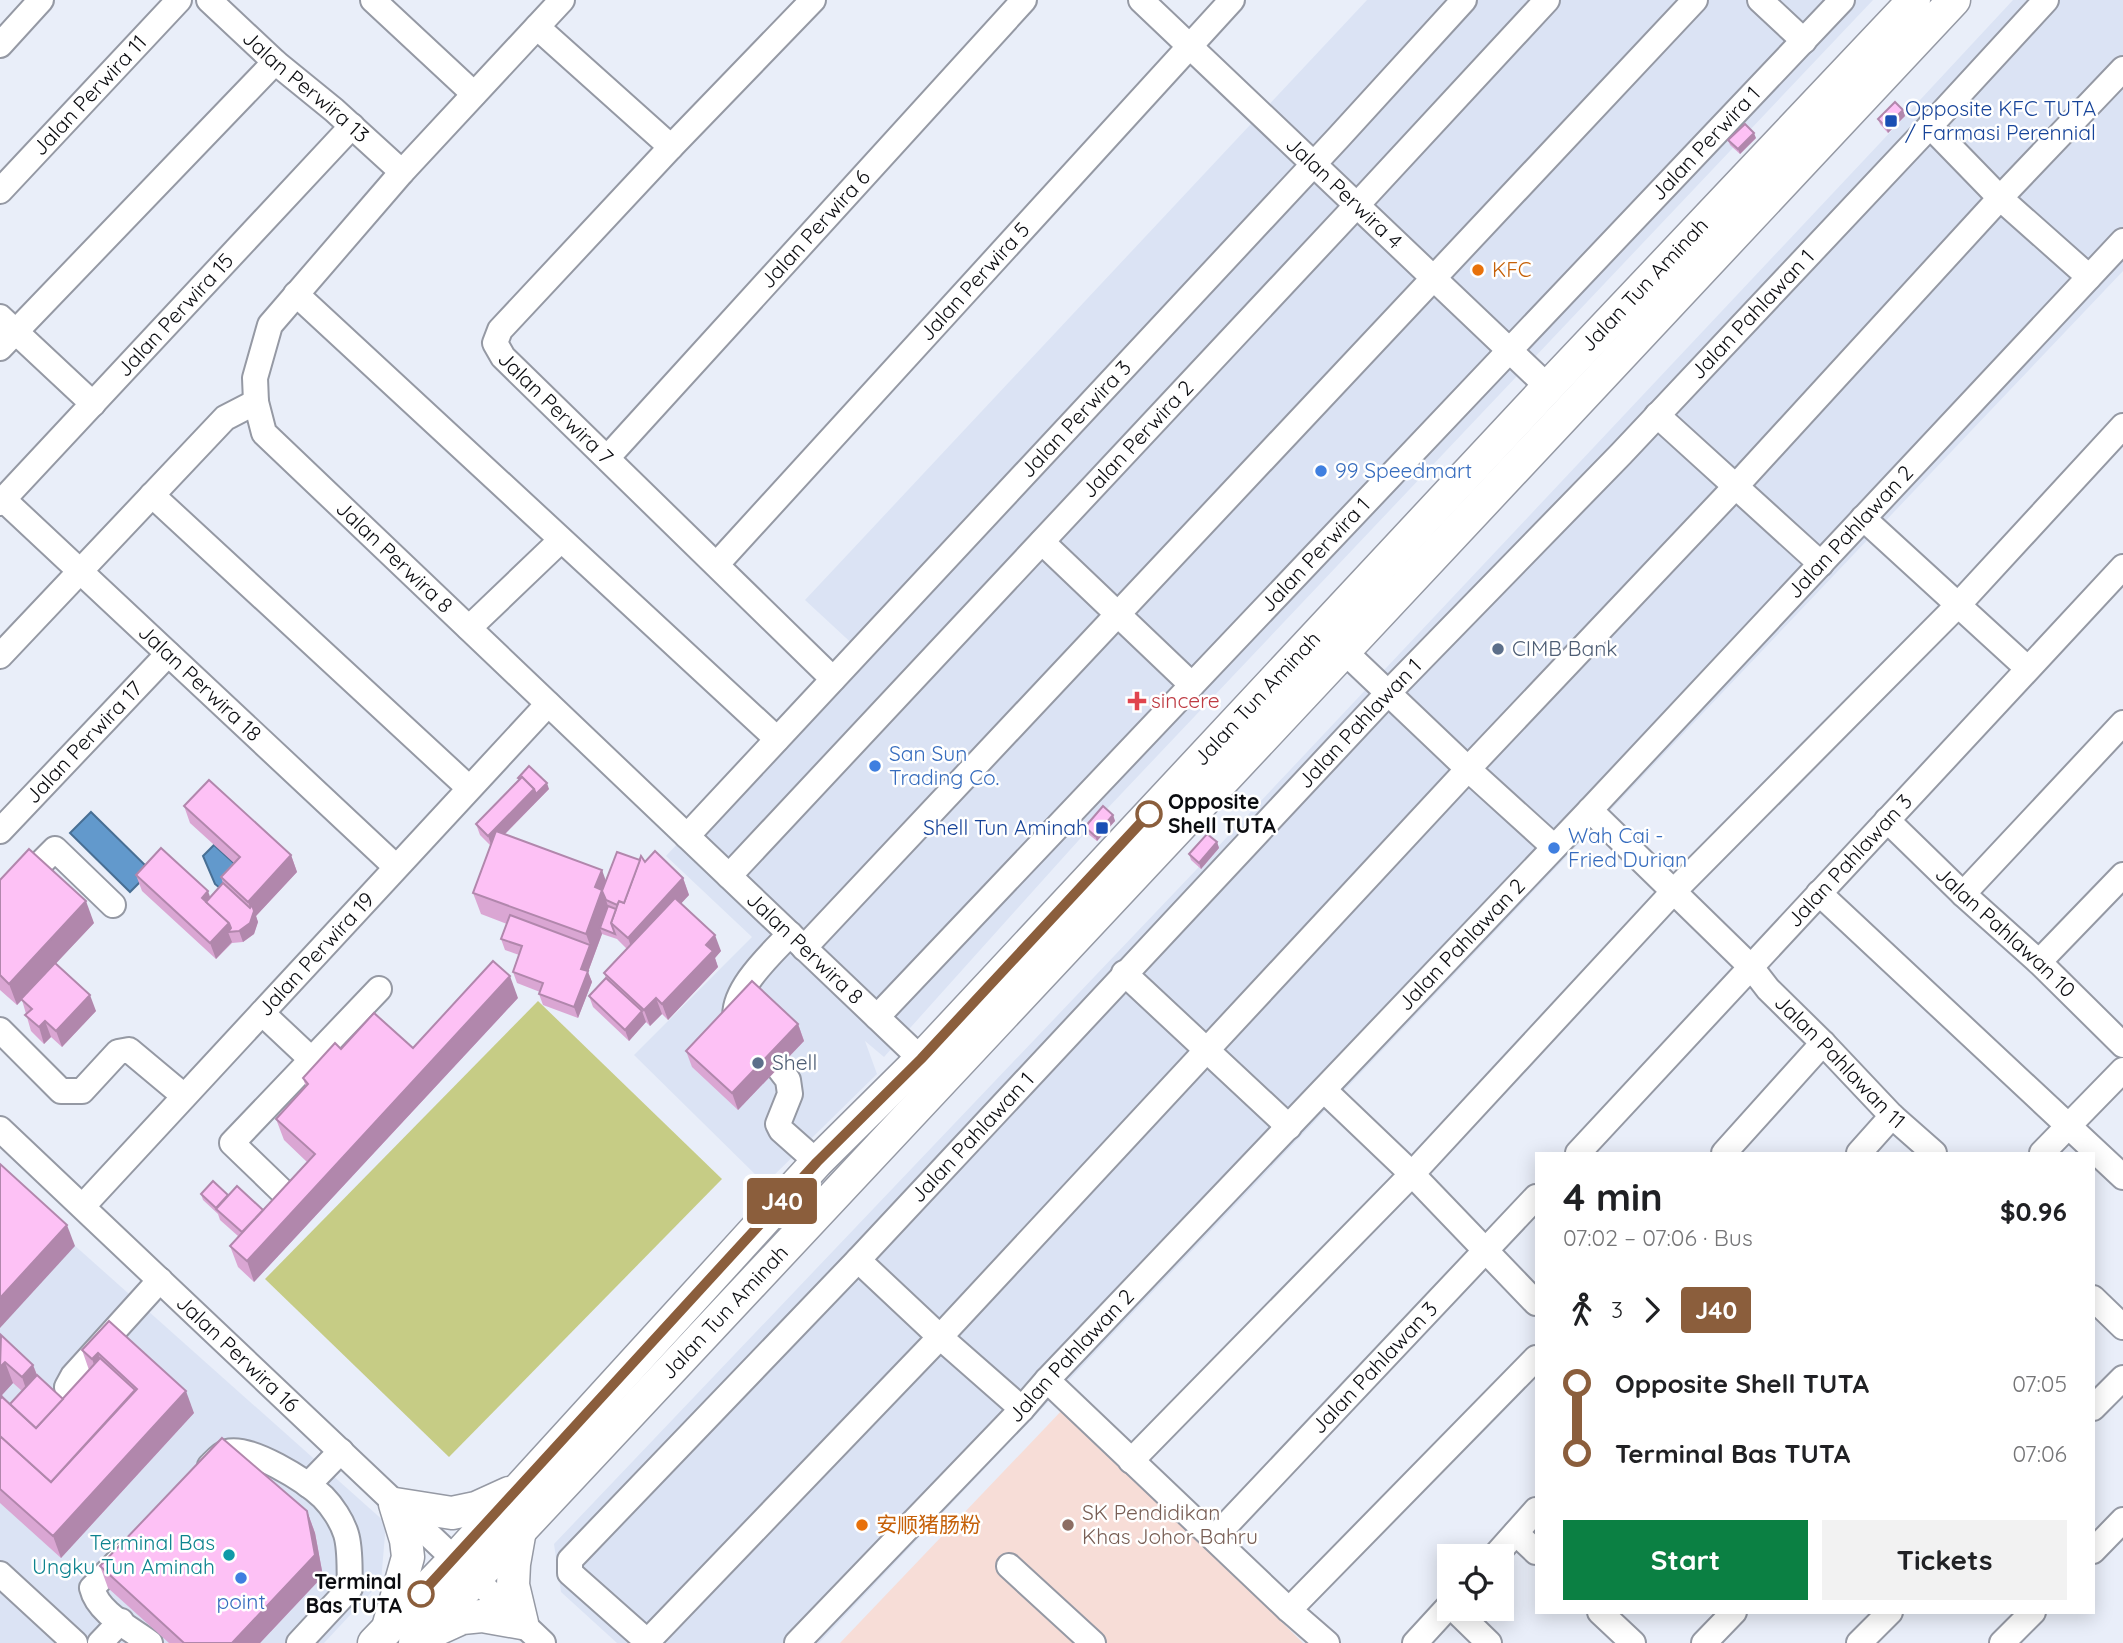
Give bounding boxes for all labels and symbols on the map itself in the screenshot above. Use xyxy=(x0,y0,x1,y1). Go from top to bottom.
street label: Jalan Perwira 13 xyxy=(238,24,375,148)
street label: Jalan Perwira 11 xyxy=(26,29,152,160)
street label: Jalan Perwira 1 xyxy=(1645,80,1765,206)
place label: Opposite KFC TUTA / Farmasi Perennial xyxy=(1905,95,2096,145)
marker: Opposite KFC TUTA / Farmasi Perennial xyxy=(1883,113,1899,129)
street label: Jalan Perwira 4 xyxy=(1281,131,1408,254)
street label: Jalan Perwira 6 xyxy=(754,164,875,293)
street label: Jalan Tun Aminah xyxy=(1575,212,1713,356)
street label: Jalan Perwira 5 xyxy=(913,216,1035,346)
street label: Jalan Pahlawan 1 xyxy=(1684,243,1819,384)
street label: Jalan Perwira 15 xyxy=(111,247,239,382)
place label: KFC xyxy=(1492,256,1532,282)
marker: KFC xyxy=(1470,262,1486,278)
street label: Jalan Perwira 7 xyxy=(493,345,619,469)
street label: Jalan Perwira 3 xyxy=(1014,354,1136,483)
street label: Jalan Perwira 2 xyxy=(1076,374,1198,503)
place label: 99 Speedmart xyxy=(1335,457,1472,483)
street label: Jalan Pahlawan 2 xyxy=(1781,459,1918,603)
marker: 99 Speedmart xyxy=(1313,463,1329,479)
street label: Jalan Perwira 1 xyxy=(1254,492,1375,617)
street label: Jalan Perwira 8 xyxy=(331,495,459,618)
street label: Jalan Perwira 18 xyxy=(133,619,267,746)
street label: Jalan Tun Aminah xyxy=(1187,626,1325,771)
place label: CIMB Bank xyxy=(1512,635,1618,661)
marker: CIMB Bank xyxy=(1490,641,1506,657)
street label: Jalan Pahlawan 1 xyxy=(1292,652,1427,793)
street label: Jalan Perwira 17 xyxy=(19,675,147,808)
place label: sincere xyxy=(1151,687,1220,713)
marker: sincere xyxy=(1129,693,1145,709)
place label: San Sun Trading Co. xyxy=(889,740,999,790)
marker: San Sun Trading Co. xyxy=(867,758,883,774)
place label: Opposite Shell TUTA xyxy=(1168,788,1276,838)
street label: Jalan Pahlawan 3 xyxy=(1781,788,1917,932)
marker: Opposite Shell TUTA xyxy=(1136,801,1162,827)
place label: Shell Tun Aminah xyxy=(923,814,1088,840)
marker: Shell Tun Aminah xyxy=(1094,820,1110,836)
place label: Wah Cai - Fried Durian xyxy=(1568,822,1687,872)
marker: Wah Cai - Fried Durian xyxy=(1546,840,1562,856)
street label: Jalan Pahlawan 10 xyxy=(1930,860,2081,1003)
street label: Jalan Pahlawan 2 xyxy=(1392,873,1530,1016)
street label: Jalan Perwira 19 xyxy=(252,886,379,1021)
street label: Jalan Perwira 8 xyxy=(742,886,869,1009)
street label: Jalan Pahlawan 11 xyxy=(1770,989,1911,1134)
place label: Shell xyxy=(772,1049,817,1075)
marker: Shell xyxy=(750,1055,766,1071)
street label: Jalan Pahlawan 1 xyxy=(905,1066,1039,1208)
line badge: J40 xyxy=(742,1178,822,1224)
street label: Jalan Tun Aminah xyxy=(655,1239,793,1384)
street label: Jalan Pahlawan 2 xyxy=(1002,1283,1139,1427)
street label: Jalan Perwira 16 xyxy=(171,1289,305,1417)
street label: Jalan Pahlawan 3 xyxy=(1305,1296,1443,1439)
place label: SK Pendidikan Khas Johor Bahru xyxy=(1082,1499,1258,1549)
place label: 安顺猪肠粉 xyxy=(876,1511,981,1537)
marker: 安顺猪肠粉 xyxy=(854,1517,870,1533)
marker: SK Pendidikan Khas Johor Bahru xyxy=(1060,1517,1076,1533)
place label: Terminal Bas Ungku Tun Aminah xyxy=(32,1529,215,1579)
marker: Terminal Bas Ungku Tun Aminah xyxy=(221,1547,237,1563)
place label: Terminal Bas TUTA xyxy=(306,1568,403,1618)
marker: point xyxy=(233,1570,249,1586)
marker: Terminal Bas TUTA xyxy=(408,1581,434,1607)
place label: point xyxy=(216,1588,266,1614)

